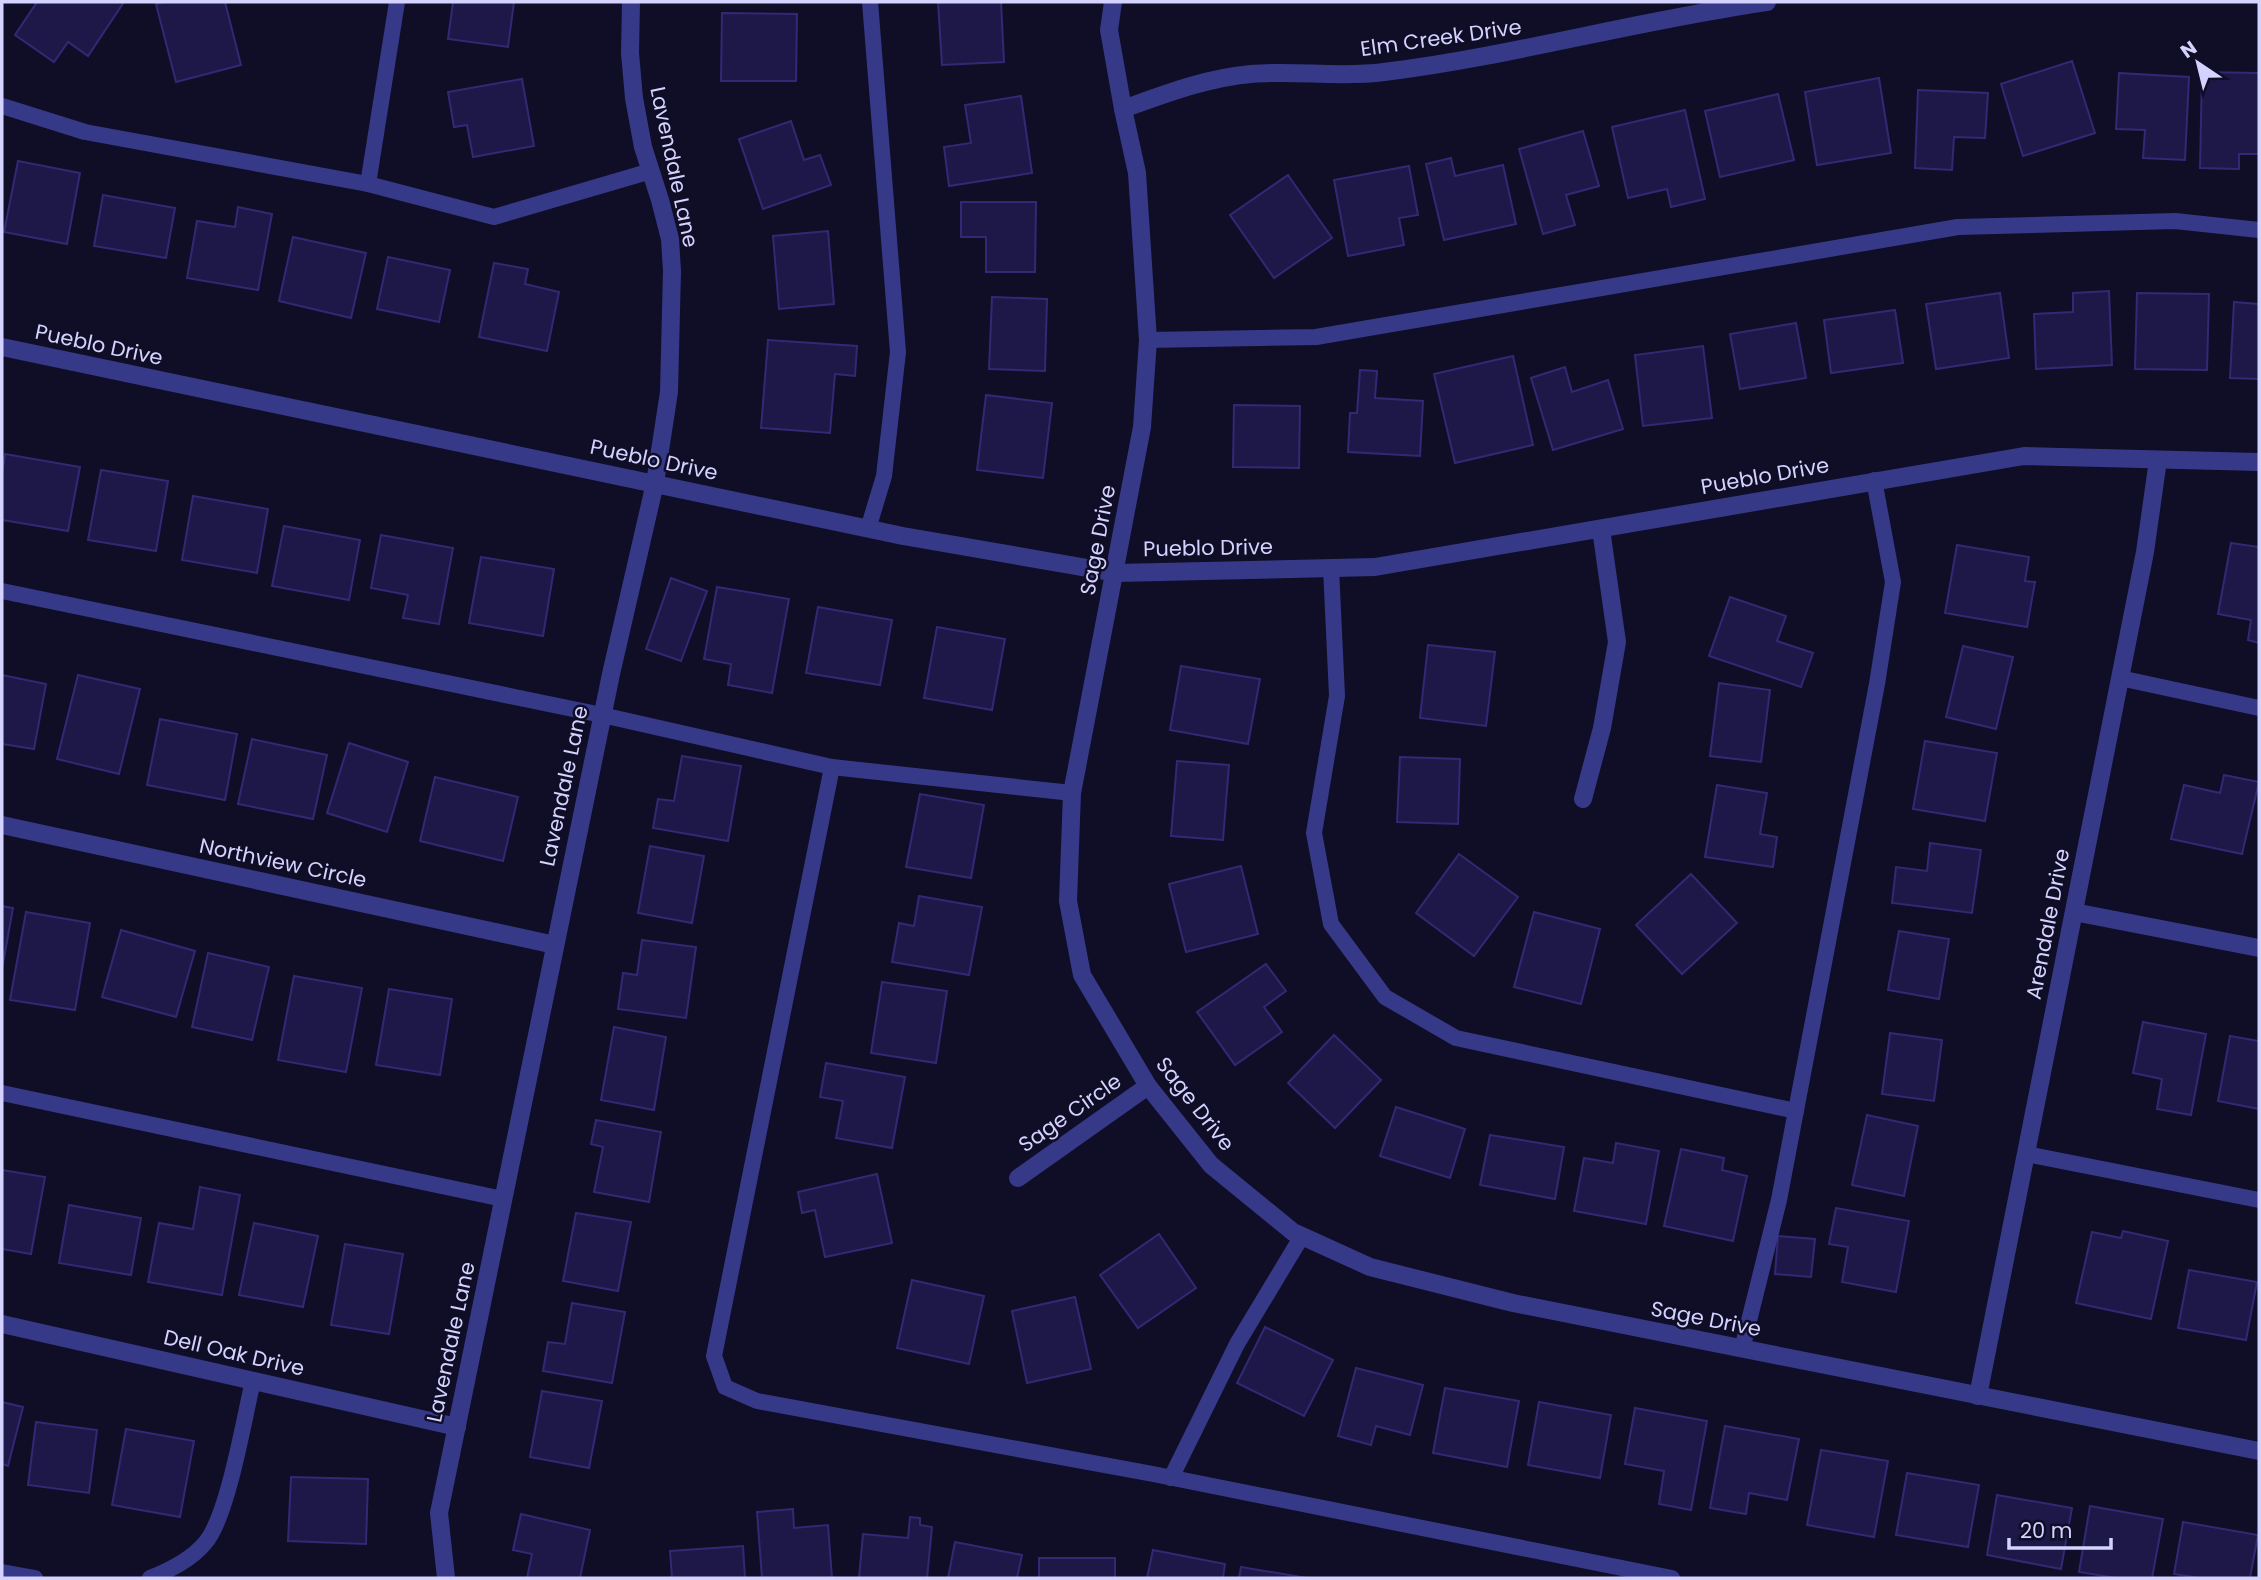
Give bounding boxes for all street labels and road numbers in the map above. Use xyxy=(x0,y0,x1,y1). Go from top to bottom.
street label: Elm Creek Drive xyxy=(1359,12,1523,63)
street label: Lavendale Lane xyxy=(643,84,706,250)
street label: Pueblo Drive xyxy=(33,317,166,372)
street label: Pueblo Drive xyxy=(588,432,721,487)
street label: Pueblo Drive xyxy=(1699,450,1831,501)
street label: Sage Drive xyxy=(1073,482,1122,598)
street label: Pueblo Drive xyxy=(1143,532,1273,563)
street label: Lavendale Lane xyxy=(532,703,595,869)
street label: Northview Circle xyxy=(197,831,369,894)
street label: Arendale Drive xyxy=(2019,846,2076,1002)
street label: Sage Drive xyxy=(1149,1051,1241,1157)
street label: Sage Circle xyxy=(1012,1066,1127,1159)
street label: Lavendale Lane xyxy=(419,1259,482,1425)
street label: Sage Drive xyxy=(1648,1294,1764,1343)
street label: Dell Oak Drive xyxy=(161,1322,307,1383)

